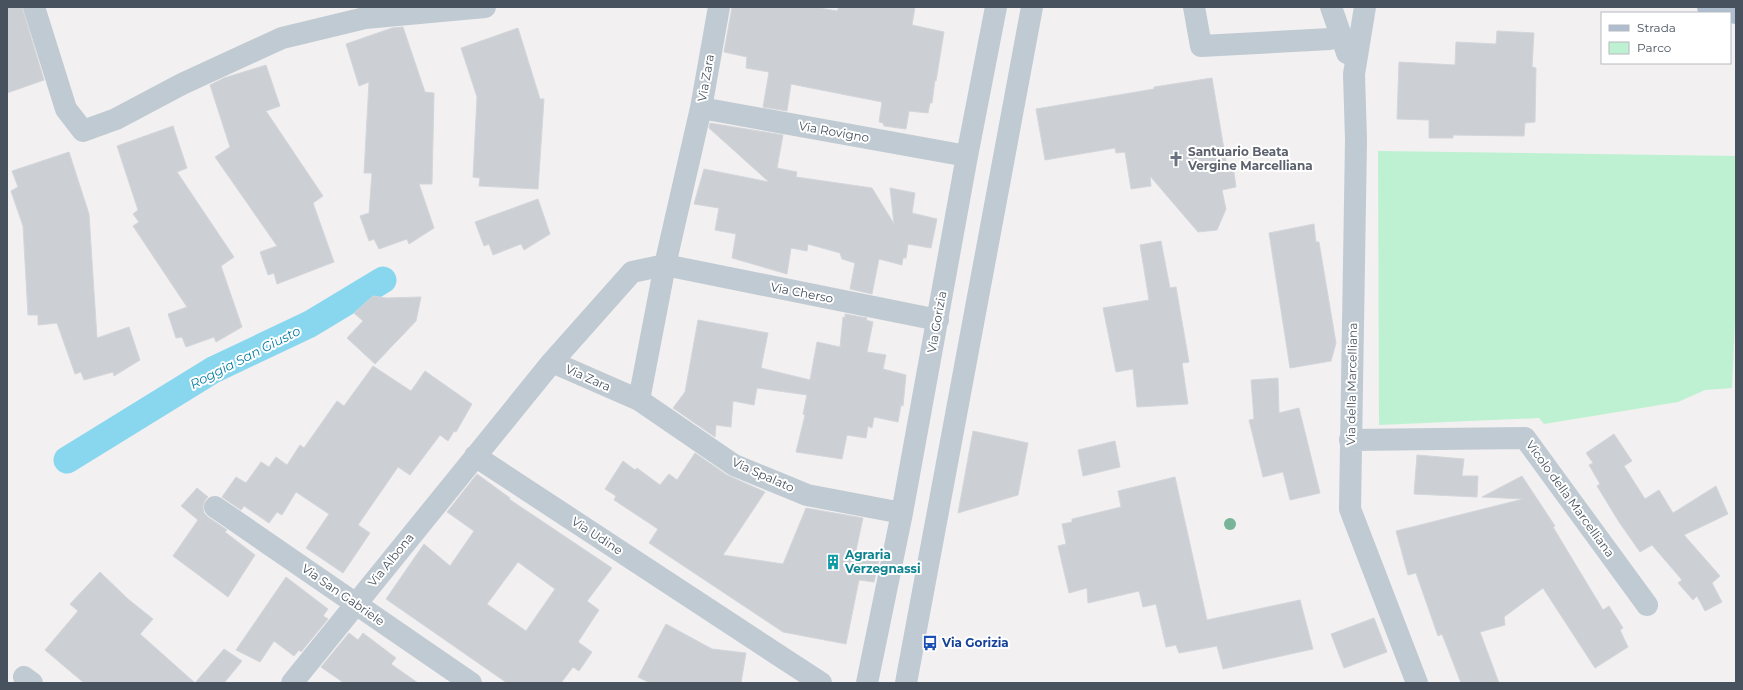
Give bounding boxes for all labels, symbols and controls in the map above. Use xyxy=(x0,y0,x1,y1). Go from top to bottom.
legend xyxy=(1601,12,1731,64)
text: Strada xyxy=(1637,20,1676,35)
text: Parco xyxy=(1637,40,1671,55)
street label: Via Zara xyxy=(694,53,717,103)
street label: Via Rovigno xyxy=(798,118,870,145)
place label: Santuario Beata Vergine Marcelliana xyxy=(1187,144,1313,173)
church icon: Santuario Beata Vergine Marcelliana xyxy=(1167,150,1185,168)
street label: Via Cherso xyxy=(769,279,835,306)
street label: Via Gorizia xyxy=(924,290,949,354)
water label: Roggia San Giusto xyxy=(187,322,303,392)
street label: Via della Marcelliana xyxy=(1343,323,1360,445)
street label: Via Zara xyxy=(563,361,613,394)
street label: Vicolo della Marcelliana xyxy=(1523,437,1618,560)
street label: Via Spalato xyxy=(730,454,797,495)
street label: Via Udine xyxy=(569,514,626,558)
street label: Via Albona xyxy=(365,530,417,589)
place label: Agraria Verzegnassi xyxy=(844,547,921,576)
building icon: Agraria Verzegnassi xyxy=(824,553,842,571)
street label: Via San Gabriele xyxy=(299,560,388,629)
bus stop icon: Via Gorizia xyxy=(921,634,939,652)
place label: Via Gorizia xyxy=(941,635,1009,650)

